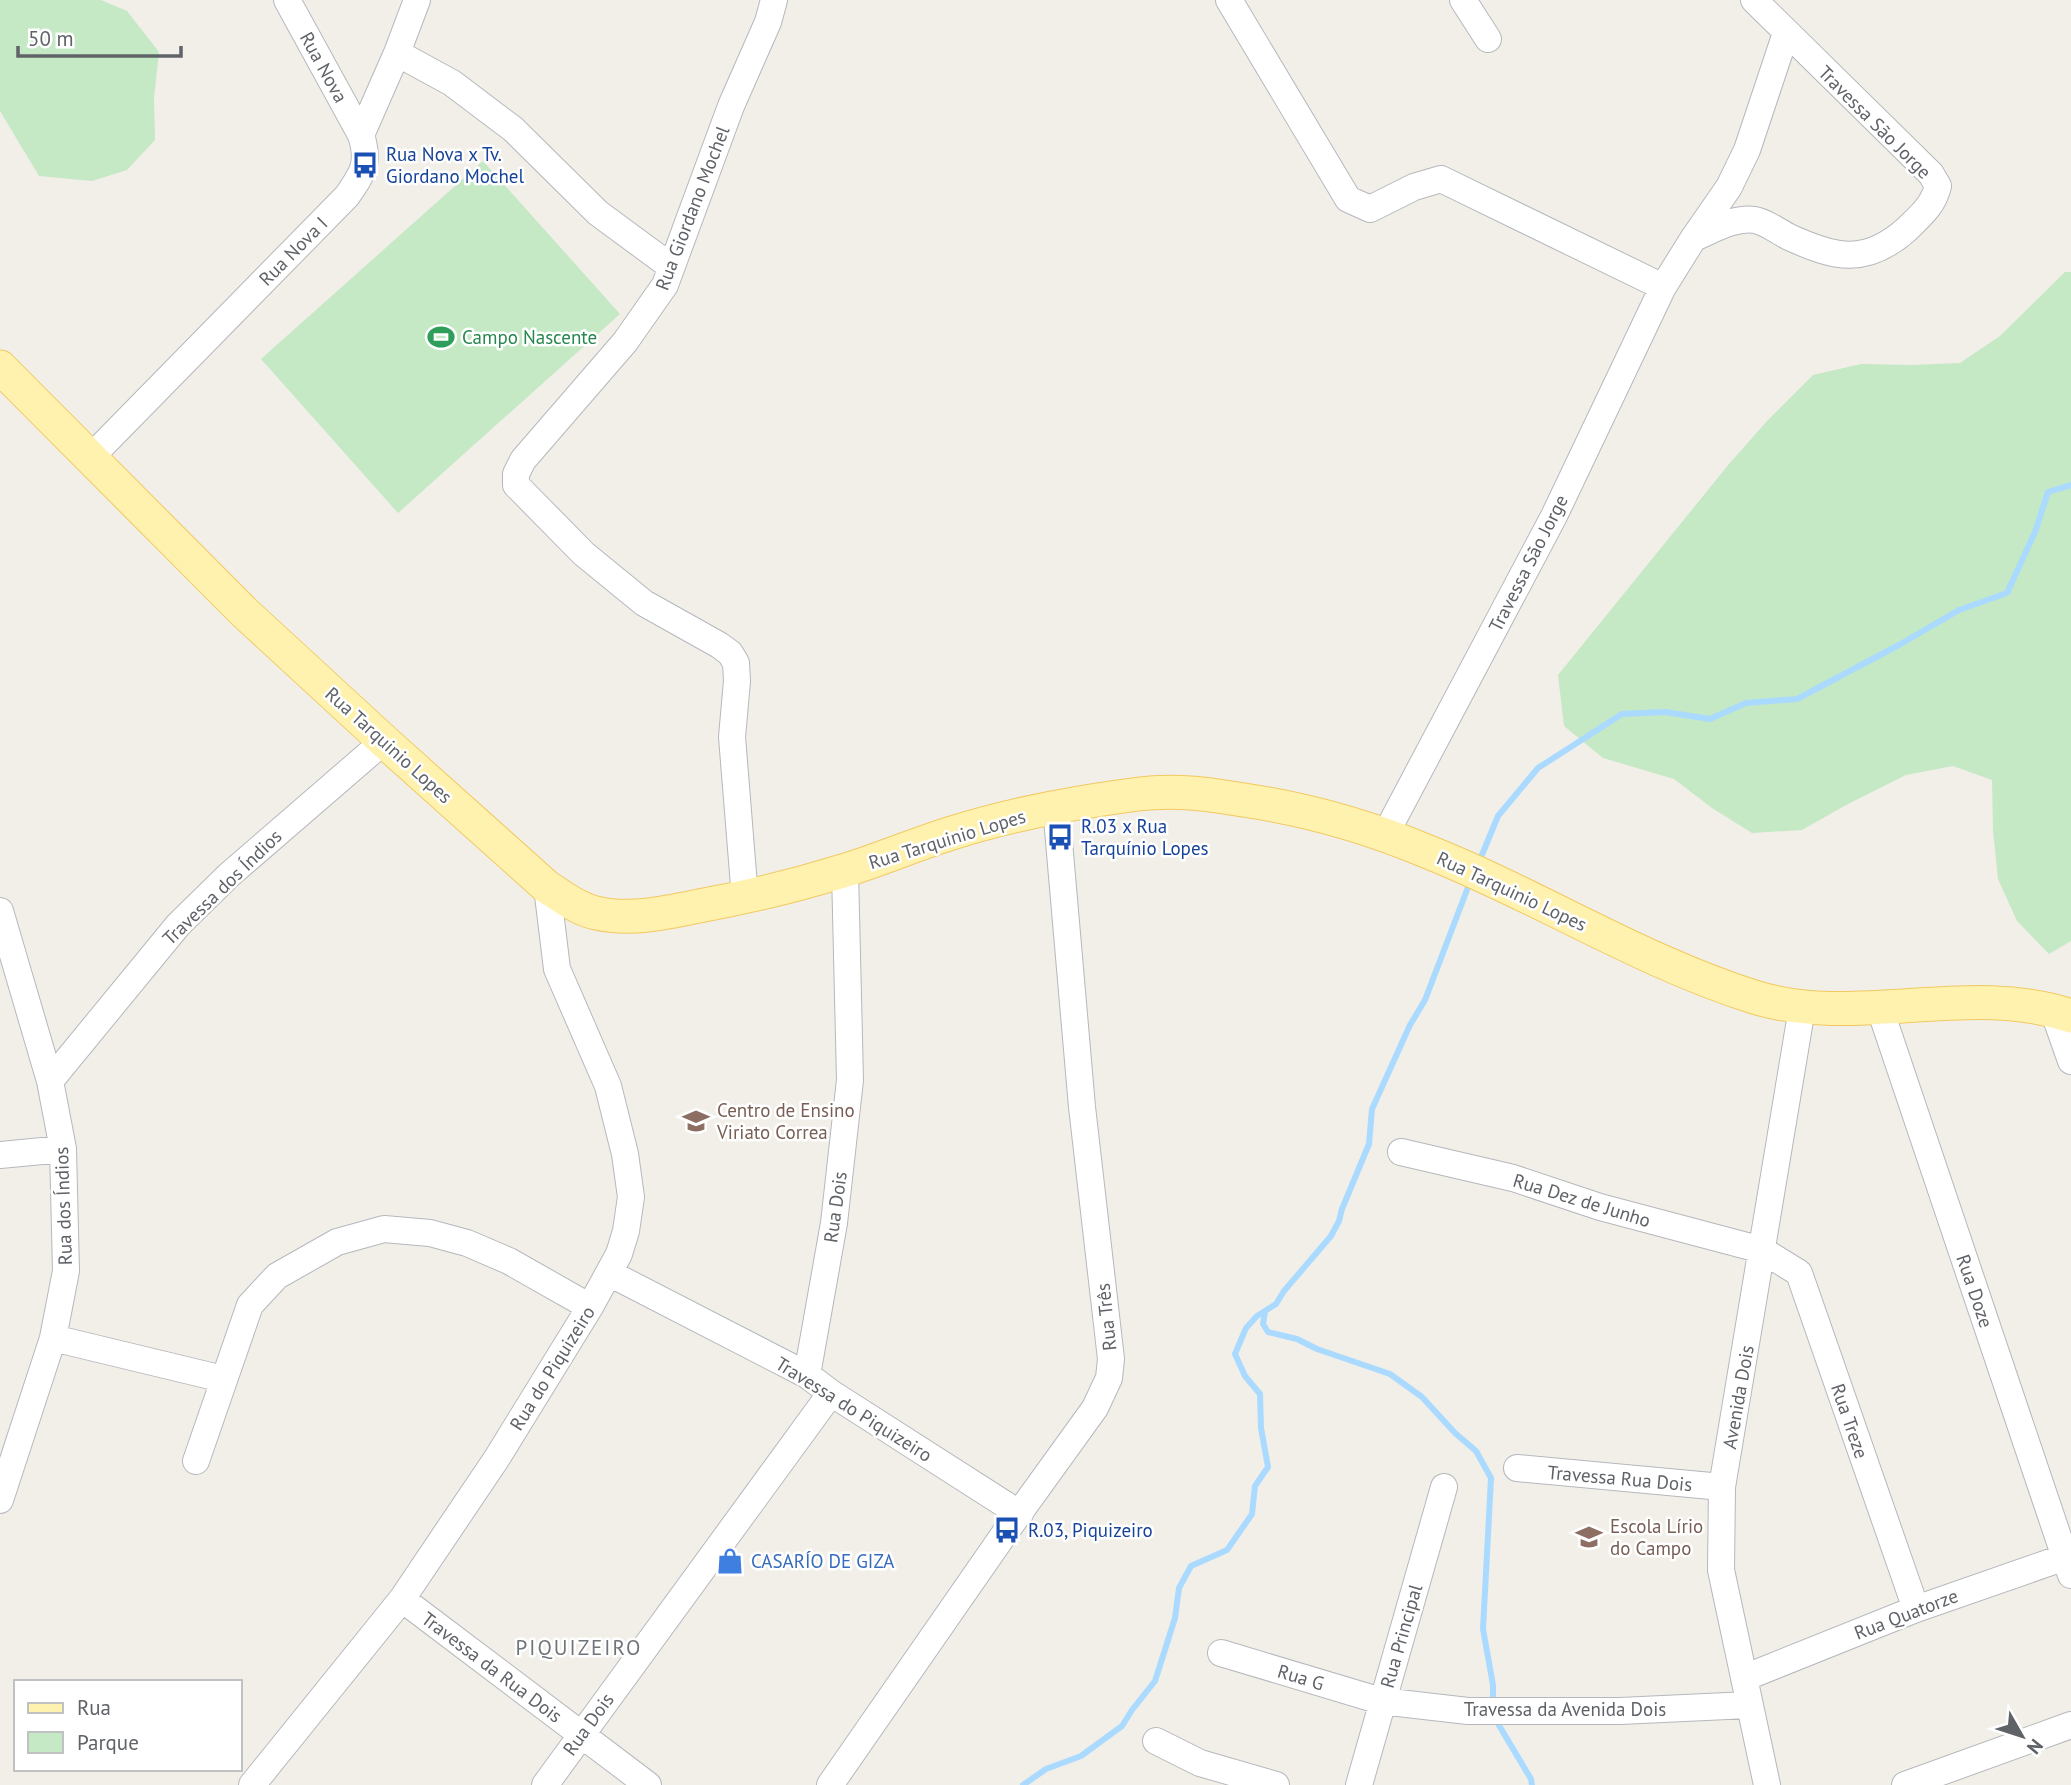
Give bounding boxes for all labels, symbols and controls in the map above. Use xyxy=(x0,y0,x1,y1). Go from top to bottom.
scale bar xyxy=(18,14,180,58)
text: 50 m xyxy=(28,25,74,52)
street label: Rua Nova xyxy=(295,27,353,107)
street label: Travessa São Jorge xyxy=(1813,60,1937,184)
street label: Rua Giordano Mochel xyxy=(650,122,735,293)
place label: Rua Nova x Tv. Giordano Mochel xyxy=(386,142,524,188)
bus stop icon: Rua Nova x Tv. Giordano Mochel xyxy=(350,150,380,180)
street label: Rua Nova I xyxy=(253,211,333,291)
sports icon: Campo Nascente xyxy=(426,322,456,352)
place label: Campo Nascente xyxy=(462,325,597,349)
street label: Travessa São Jorge xyxy=(1483,491,1573,635)
street label: Rua Tarquinio Lopes xyxy=(320,682,458,808)
street label: Rua Tarquinio Lopes xyxy=(866,804,1028,874)
place label: R.03 x Rua Tarquínio Lopes xyxy=(1081,814,1209,860)
bus stop icon: R.03 x Rua Tarquínio Lopes xyxy=(1045,822,1075,852)
street label: Travessa dos Índios xyxy=(157,824,287,950)
street label: Rua Tarquinio Lopes xyxy=(1433,846,1591,936)
place label: Centro de Ensino Viriato Correa xyxy=(716,1098,855,1144)
school or university icon: Centro de Ensino Viriato Correa xyxy=(681,1106,711,1136)
street label: Rua dos Índios xyxy=(49,1146,77,1266)
street label: Rua Dez de Junho xyxy=(1510,1168,1654,1232)
street label: Rua Dois xyxy=(818,1170,852,1244)
street label: Rua Doze xyxy=(1951,1251,1999,1331)
street label: Rua Três xyxy=(1091,1282,1121,1352)
street label: Rua do Piquizeiro xyxy=(504,1301,600,1435)
street label: Avenida Dois xyxy=(1717,1343,1759,1451)
street label: Travessa do Piquizeiro xyxy=(771,1351,937,1467)
street label: Rua Treze xyxy=(1826,1380,1874,1462)
street label: Travessa Rua Dois xyxy=(1547,1460,1693,1496)
place label: Escola Lírio do Campo xyxy=(1610,1514,1703,1560)
bus stop icon: R.03, Piquizeiro xyxy=(992,1515,1022,1545)
place label: R.03, Piquizeiro xyxy=(1028,1518,1153,1542)
school or university icon: Escola Lírio do Campo xyxy=(1574,1522,1604,1552)
shop icon: CASARÍO DE GIZA xyxy=(715,1546,745,1576)
place label: CASARÍO DE GIZA xyxy=(751,1549,895,1573)
street label: Rua Principal xyxy=(1375,1581,1427,1691)
street label: Rua Quatorze xyxy=(1851,1583,1961,1645)
street label: Travessa da Rua Dois xyxy=(417,1606,567,1728)
district label: PIQUIZEIRO xyxy=(516,1634,642,1661)
street label: Rua G xyxy=(1275,1659,1327,1695)
legend xyxy=(14,1680,242,1771)
street label: Rua Dois xyxy=(557,1688,619,1760)
text: Rua xyxy=(77,1694,111,1721)
street label: Travessa da Avenida Dois xyxy=(1464,1697,1666,1721)
north arrow xyxy=(1987,1701,2057,1771)
text: Parque xyxy=(77,1729,139,1756)
text: N xyxy=(2022,1734,2048,1759)

